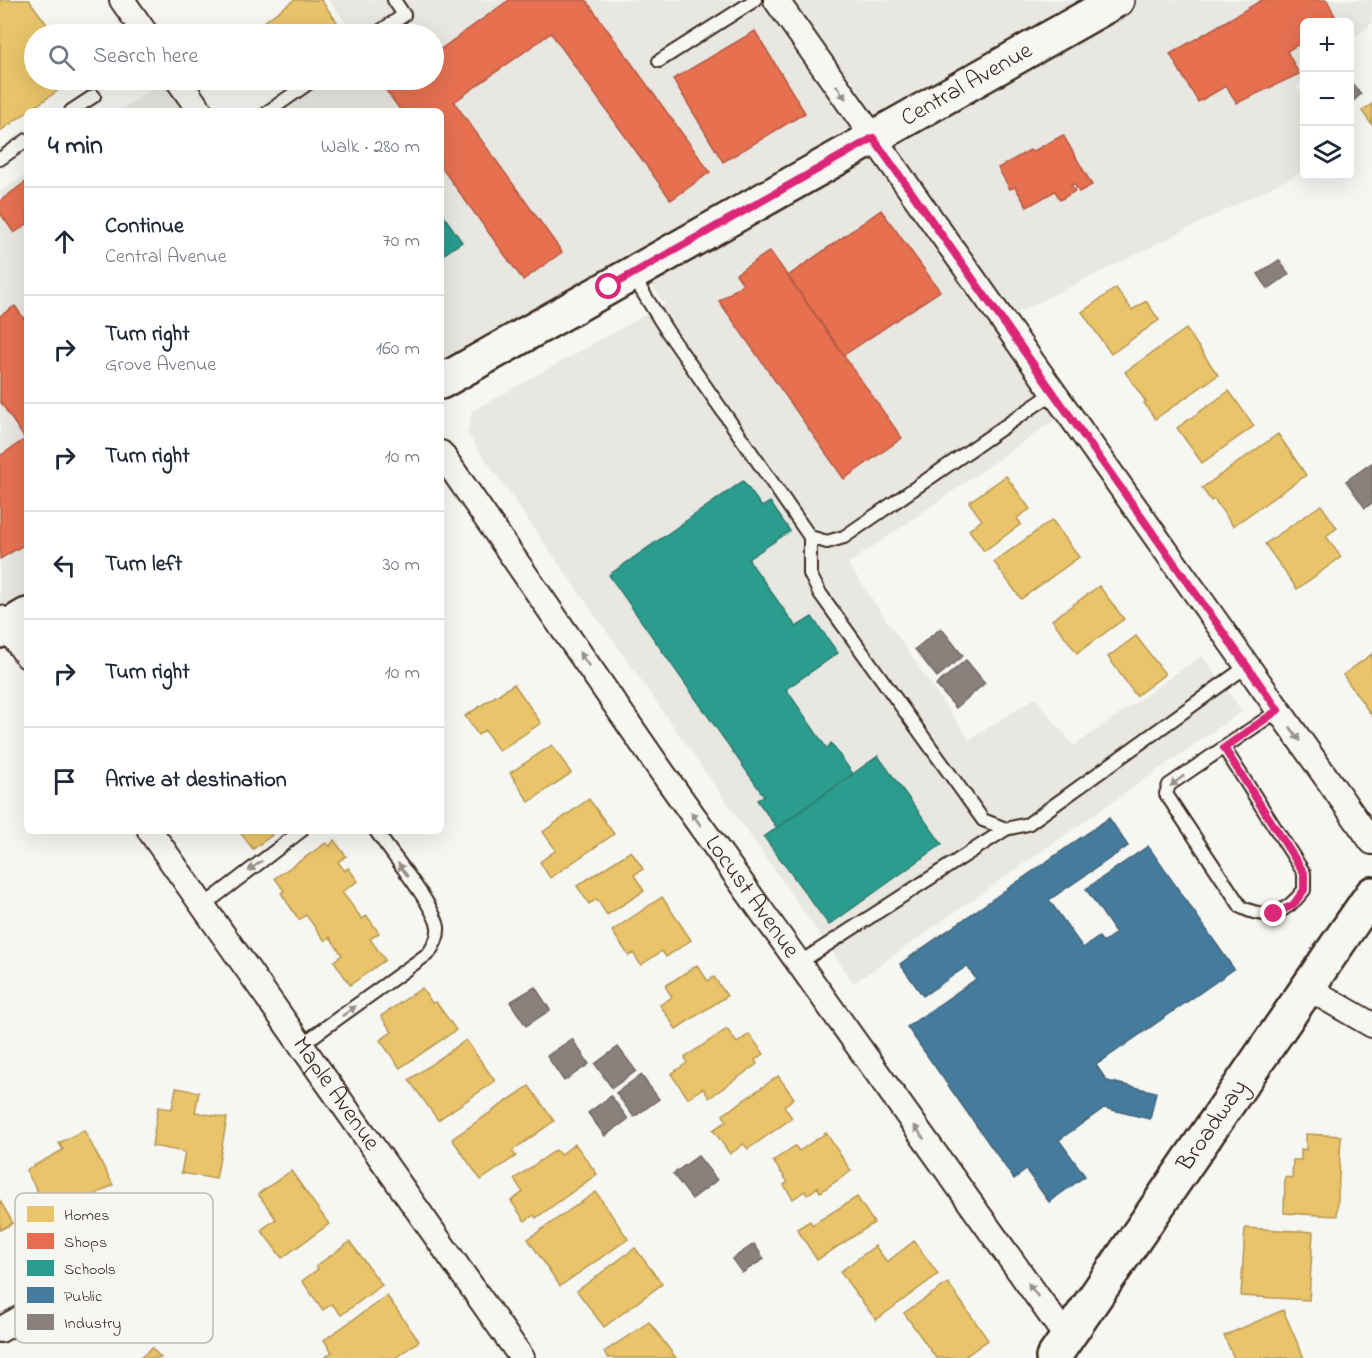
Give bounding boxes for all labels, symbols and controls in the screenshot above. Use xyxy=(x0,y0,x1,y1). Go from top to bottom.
map controls xyxy=(1300,18,1354,180)
button: + xyxy=(1300,18,1354,72)
search box xyxy=(24,24,444,90)
street label: Central Avenue xyxy=(895,34,1039,136)
icon: search xyxy=(45,41,78,74)
text: Search here xyxy=(93,41,198,73)
button: − xyxy=(1300,72,1354,126)
one-way arrow xyxy=(835,84,847,100)
button: layers xyxy=(1300,126,1354,180)
text: 4 min xyxy=(48,128,103,166)
text: Walk · 280 m xyxy=(321,133,420,162)
text: Continue xyxy=(105,211,184,243)
icon: ahead xyxy=(48,225,81,258)
text: 70 m xyxy=(383,227,420,256)
text: Central Avenue xyxy=(105,243,227,272)
route start xyxy=(595,273,621,299)
text: Turn right xyxy=(105,319,190,351)
icon: right xyxy=(48,333,81,366)
text: 160 m xyxy=(376,335,420,364)
text: Grove Avenue xyxy=(105,351,216,380)
icon: right xyxy=(48,441,81,474)
text: Turn right xyxy=(105,441,190,473)
text: 10 m xyxy=(384,443,420,472)
icon: left xyxy=(48,549,81,582)
text: Turn left xyxy=(105,549,182,581)
text: 30 m xyxy=(383,551,420,580)
one-way arrow xyxy=(578,652,590,668)
icon: right xyxy=(48,657,81,690)
text: Turn right xyxy=(105,657,190,689)
text: 10 m xyxy=(384,659,420,688)
one-way arrow xyxy=(1289,725,1301,741)
icon: arrive xyxy=(48,765,81,798)
text: Arrive at destination xyxy=(105,765,287,797)
one-way arrow xyxy=(1169,775,1184,787)
one-way arrow xyxy=(690,812,702,828)
street label: Locust Avenue xyxy=(696,829,808,966)
one-way arrow xyxy=(247,860,263,873)
one-way arrow xyxy=(397,862,409,878)
route end xyxy=(1260,900,1286,926)
one-way arrow xyxy=(340,1005,356,1017)
street label: Maple Avenue xyxy=(283,1030,388,1158)
street label: Broadway xyxy=(1168,1073,1258,1179)
one-way arrow xyxy=(914,1124,926,1139)
legend xyxy=(15,1193,213,1343)
text: Homes xyxy=(64,1204,109,1228)
text: Shops xyxy=(64,1231,107,1255)
text: Schools xyxy=(64,1258,116,1282)
one-way arrow xyxy=(1027,1283,1039,1299)
text: Public xyxy=(64,1285,103,1309)
text: Industry xyxy=(64,1312,121,1336)

